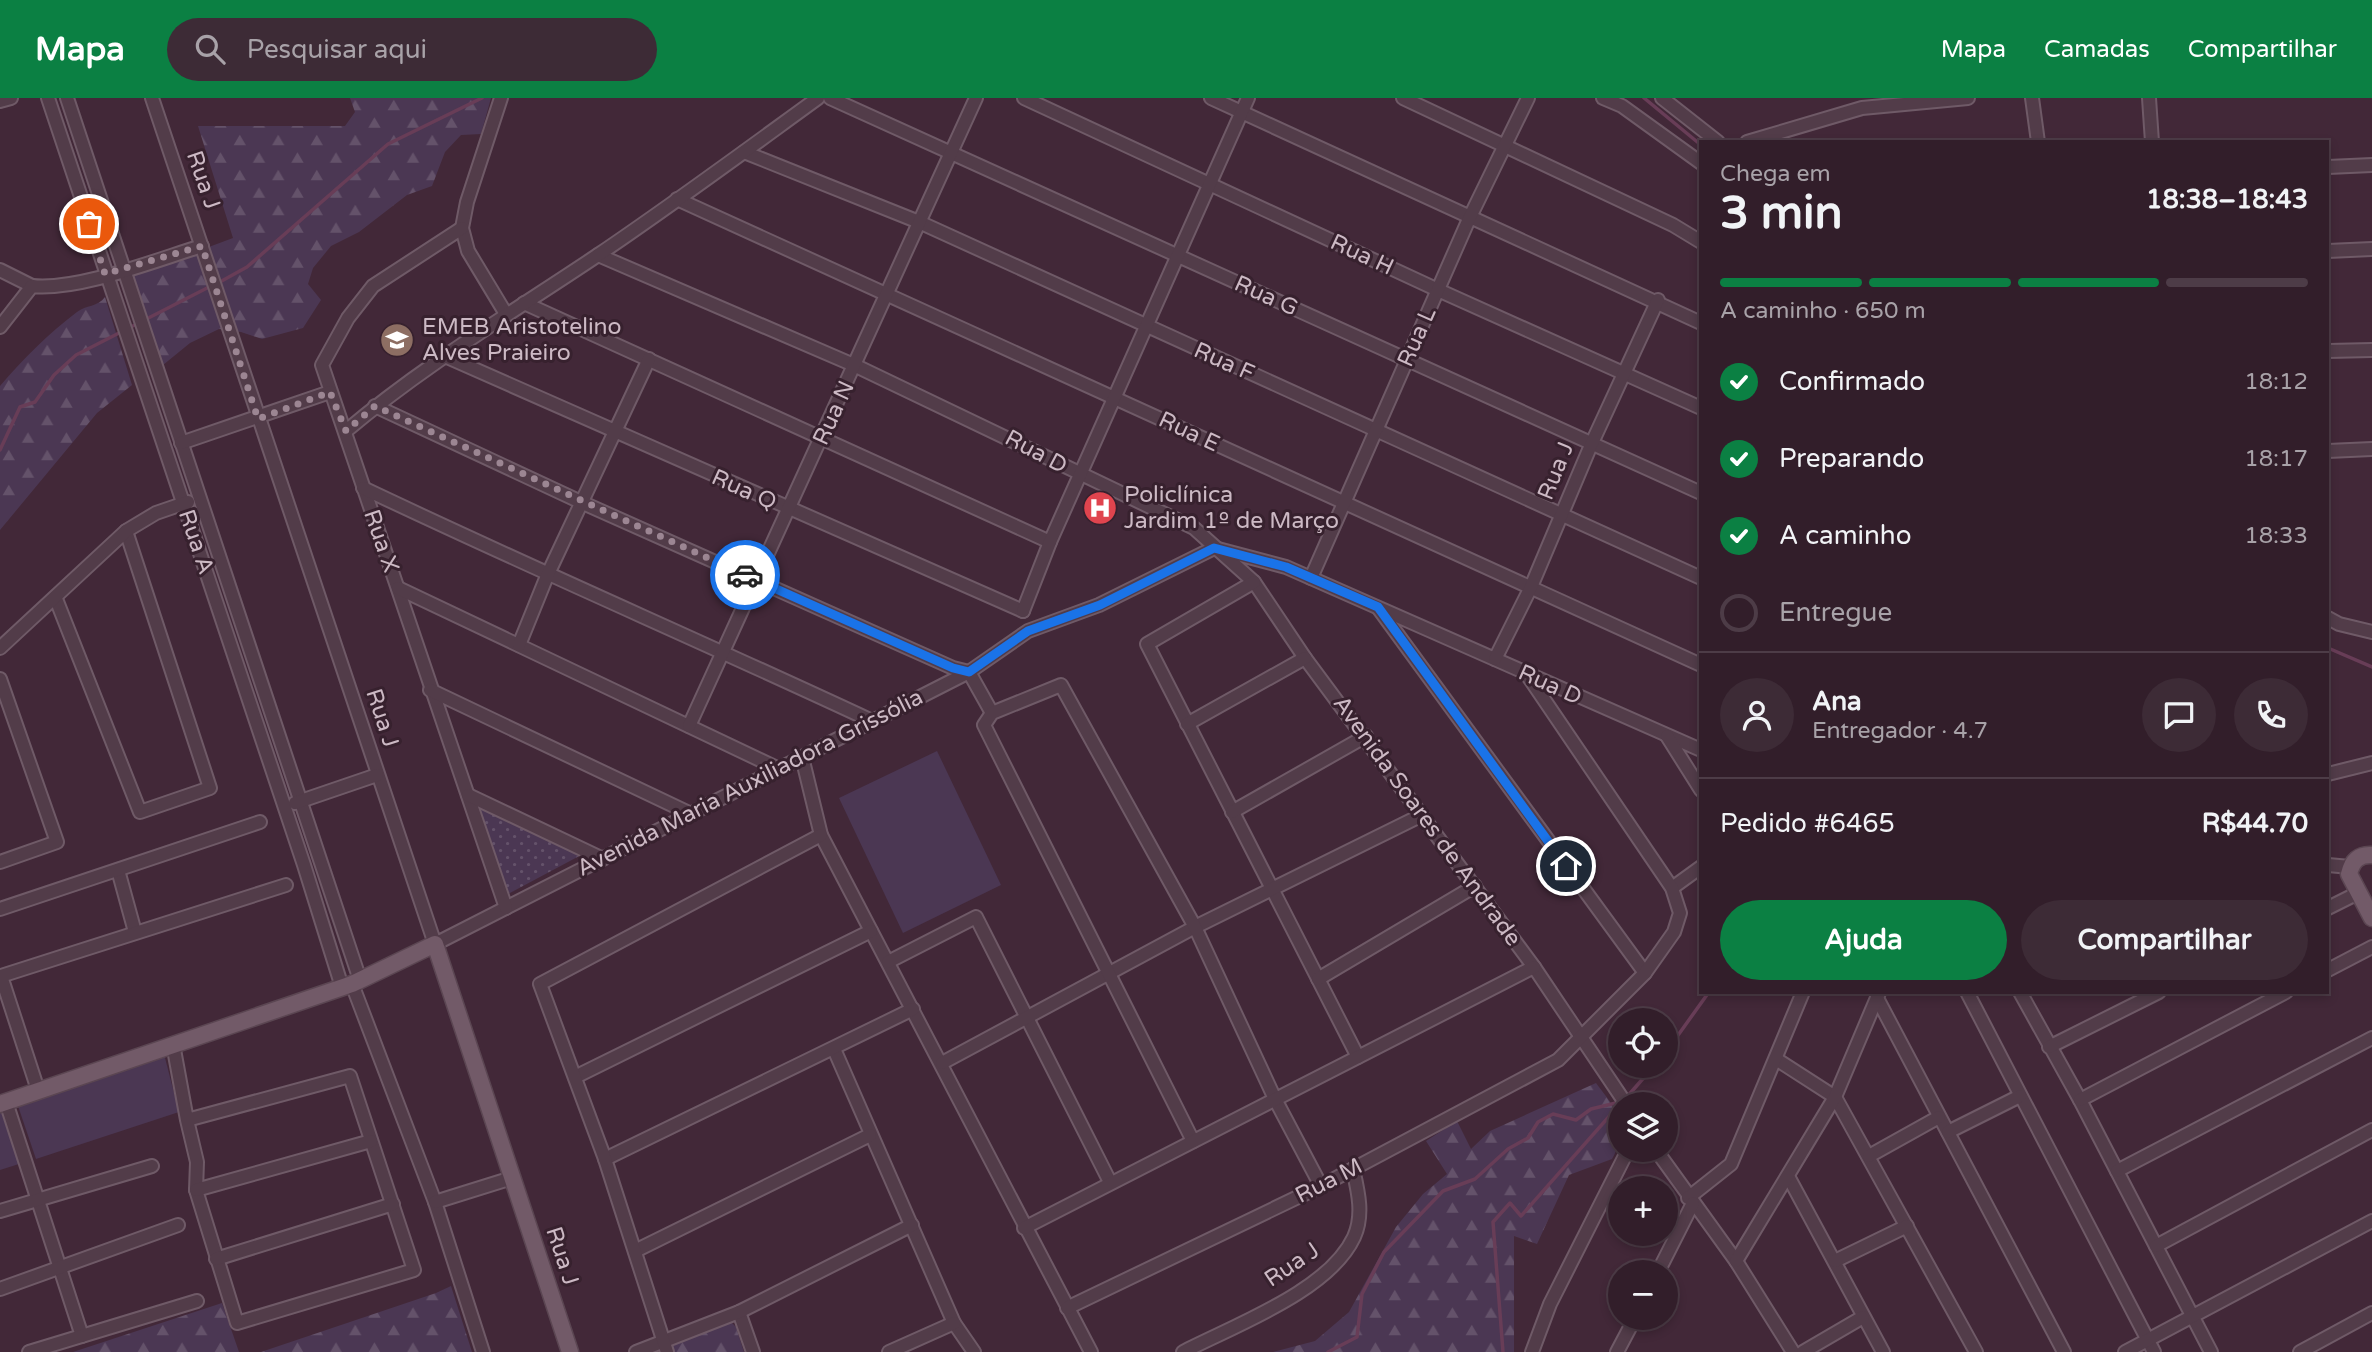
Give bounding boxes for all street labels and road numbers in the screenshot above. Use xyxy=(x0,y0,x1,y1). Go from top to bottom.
street label: Rua J xyxy=(180,147,226,213)
street label: Rua H xyxy=(1326,228,1398,282)
street label: Rua G xyxy=(1230,270,1302,322)
street label: Rua L xyxy=(1391,303,1443,371)
street label: Rua F xyxy=(1189,336,1259,388)
street label: Rua N xyxy=(807,376,861,450)
street label: Rua E xyxy=(1154,406,1224,458)
street label: Rua D xyxy=(1000,424,1072,480)
street label: Rua J xyxy=(1532,438,1580,504)
street label: Rua Q xyxy=(707,463,781,517)
street label: Rua A xyxy=(172,506,220,578)
street label: Rua X xyxy=(357,506,405,576)
street label: Rua D xyxy=(1514,659,1586,711)
street label: Avenida Maria Auxiliadora Grissólia xyxy=(572,683,928,883)
street label: Rua J xyxy=(359,685,405,751)
street label: Avenida Soares de Andrade xyxy=(1327,690,1527,952)
street label: Rua M xyxy=(1291,1152,1367,1210)
street label: Rua J xyxy=(539,1223,585,1289)
street label: Rua J xyxy=(1259,1237,1325,1293)

